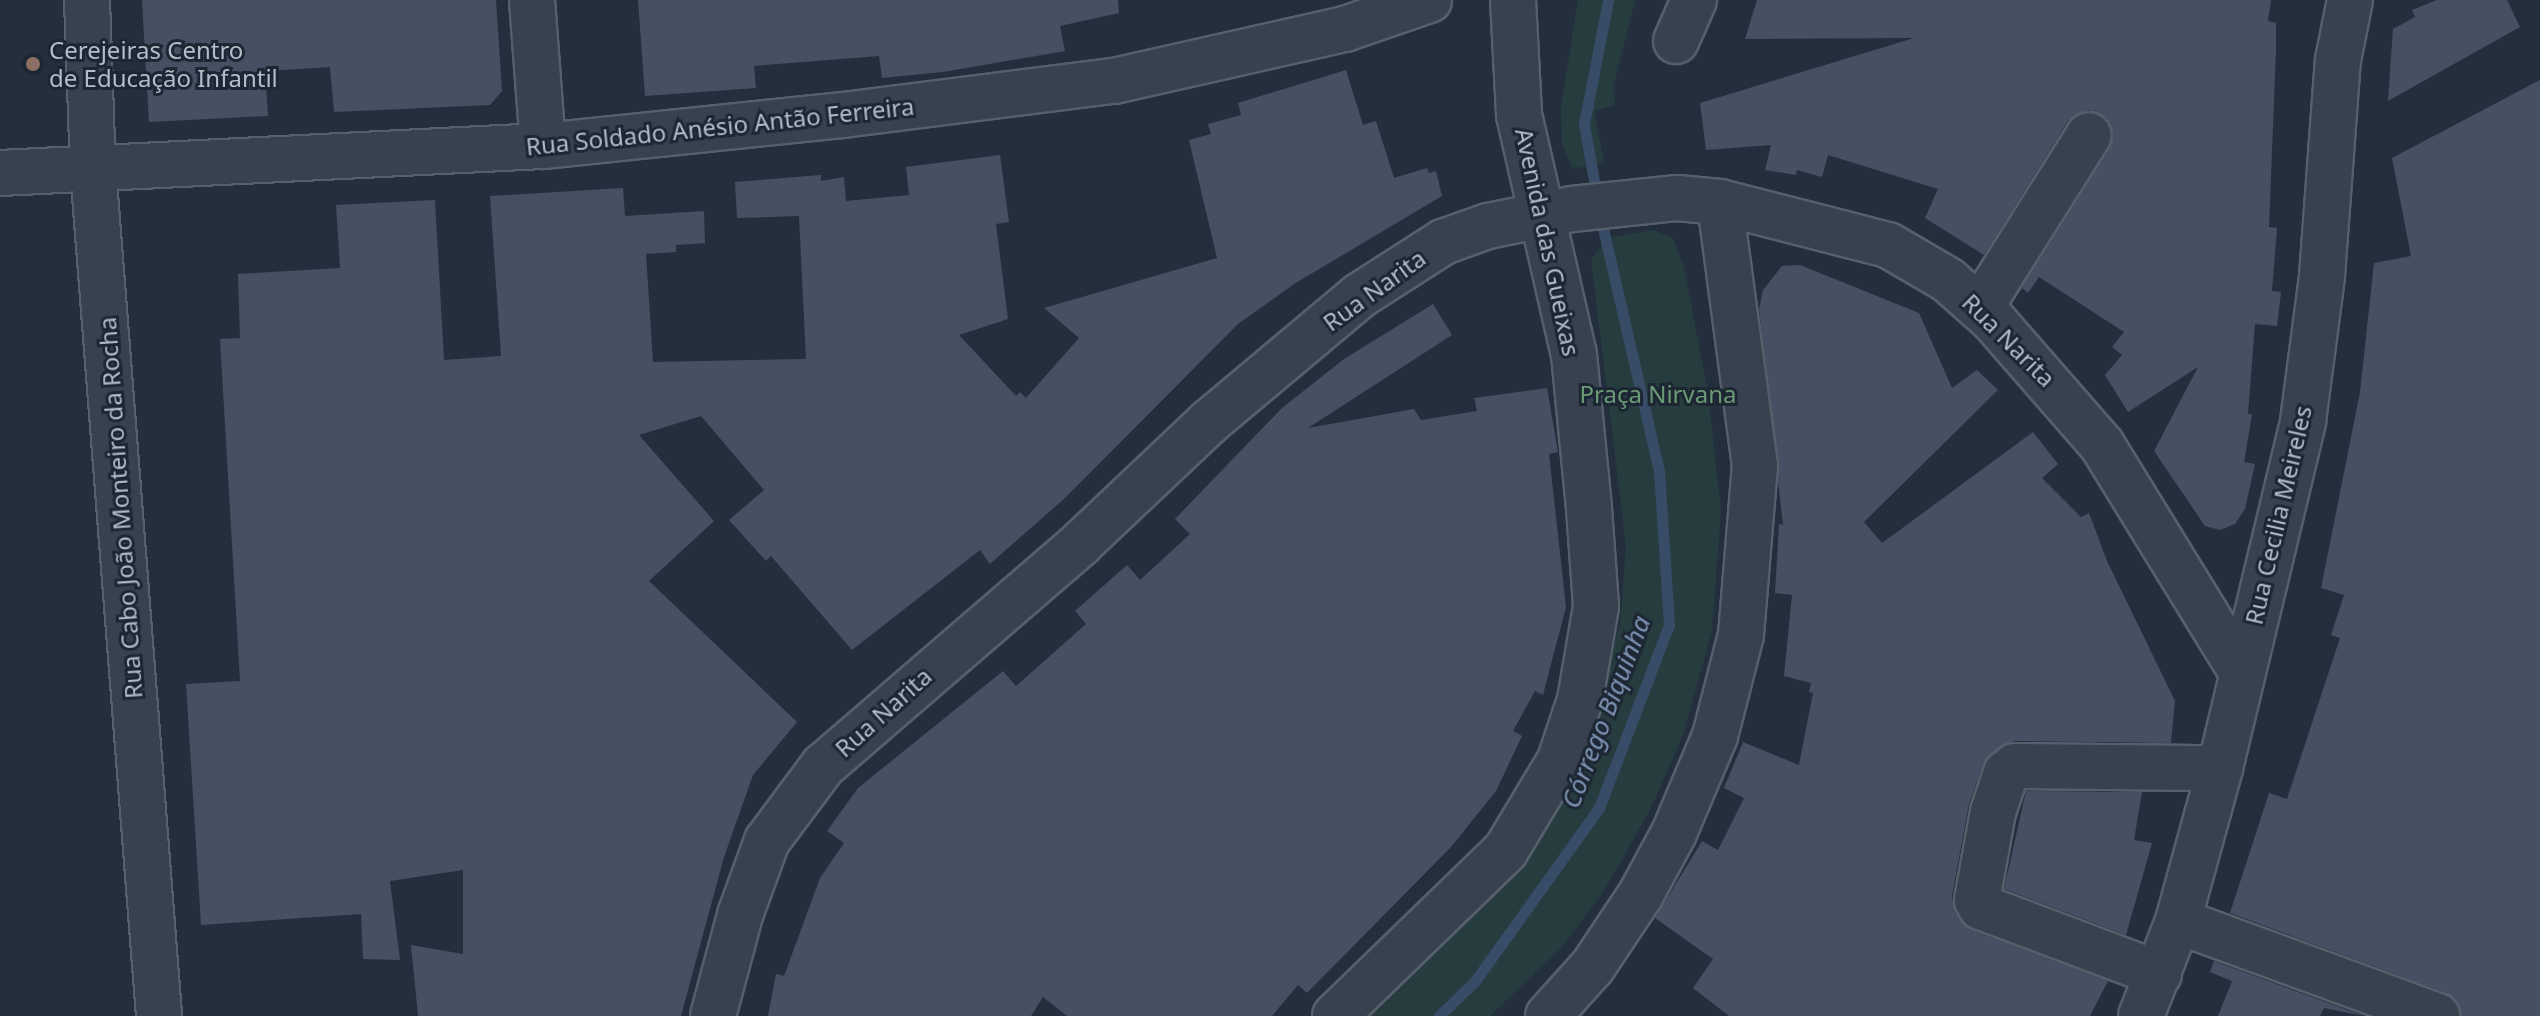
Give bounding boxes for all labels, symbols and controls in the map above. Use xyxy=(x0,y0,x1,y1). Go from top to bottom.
place label: Cerejeiras Centro de Educação Infantil xyxy=(49,36,278,92)
marker: Cerejeiras Centro de Educação Infantil xyxy=(24,55,42,73)
street label: Rua Soldado Anésio Antão Ferreira xyxy=(524,91,916,161)
street label: Avenida das Gueixas xyxy=(1510,125,1586,359)
street label: Rua Narita xyxy=(1317,243,1431,337)
street label: Rua Narita xyxy=(1957,288,2061,392)
street label: Rua Cabo João Monteiro da Rocha xyxy=(92,316,148,700)
park label: Praça Nirvana xyxy=(1580,380,1736,408)
street label: Rua Cecilia Meireles xyxy=(2239,403,2317,627)
water label: Córrego Biquinha xyxy=(1555,611,1657,813)
street label: Rua Narita xyxy=(829,661,937,763)

